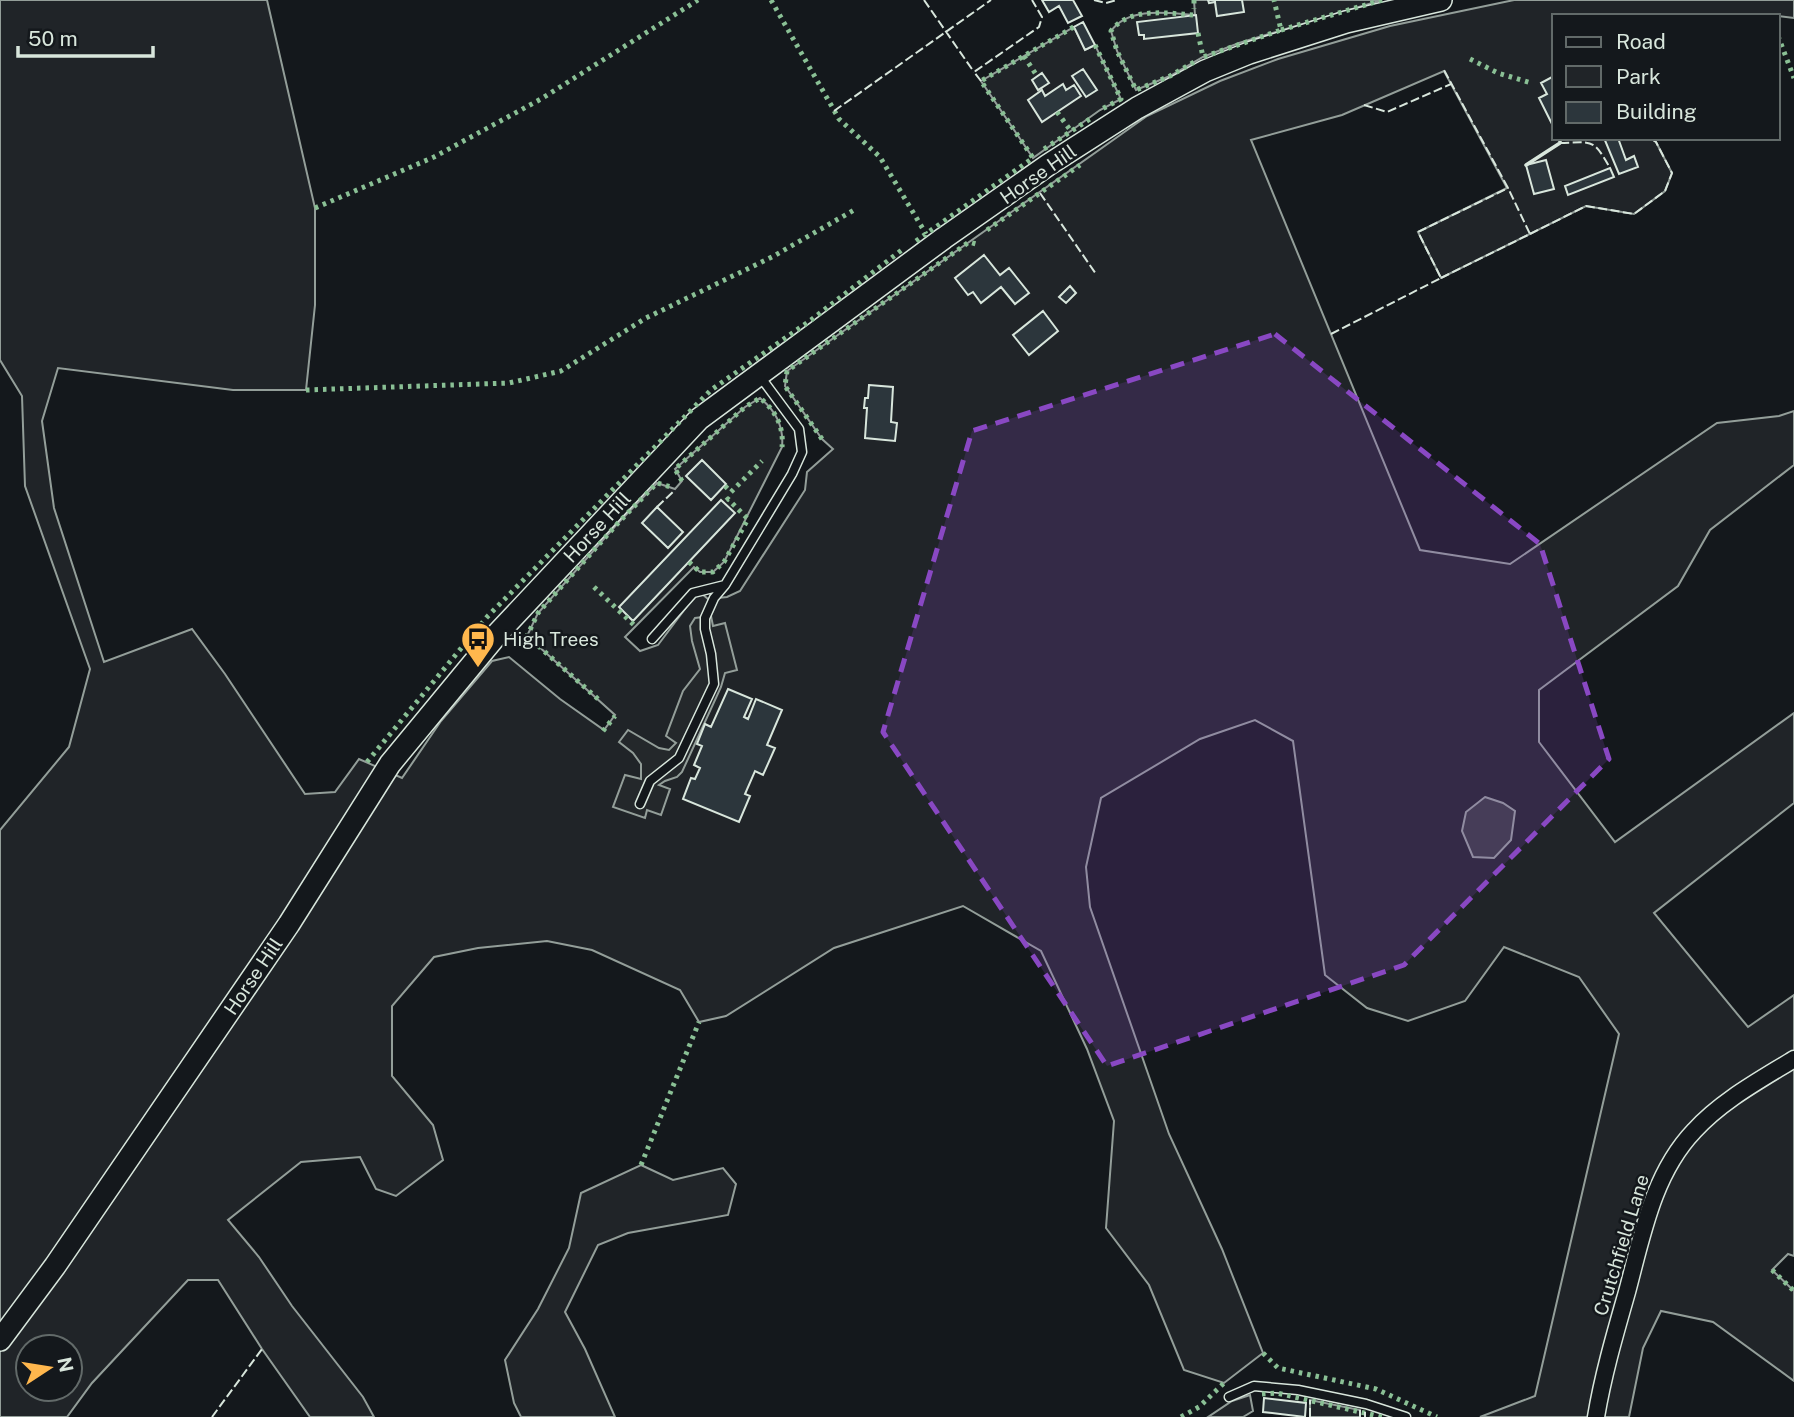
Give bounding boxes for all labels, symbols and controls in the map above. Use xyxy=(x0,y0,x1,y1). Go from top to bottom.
scale bar xyxy=(18,14,152,58)
legend xyxy=(1552,14,1780,140)
text: 50 m xyxy=(28,26,78,51)
text: Road xyxy=(1616,29,1666,54)
text: Park xyxy=(1616,64,1661,89)
text: Building xyxy=(1616,99,1697,124)
street label: Horse Hill xyxy=(996,140,1080,208)
street label: Horse Hill xyxy=(559,487,635,567)
bus stop icon: High Trees xyxy=(459,620,497,669)
place label: High Trees xyxy=(503,628,599,650)
street label: Horse Hill xyxy=(219,933,287,1019)
street label: Crutchfield Lane xyxy=(1589,1172,1653,1318)
north arrow xyxy=(14,1333,84,1403)
text: N xyxy=(53,1355,78,1374)

